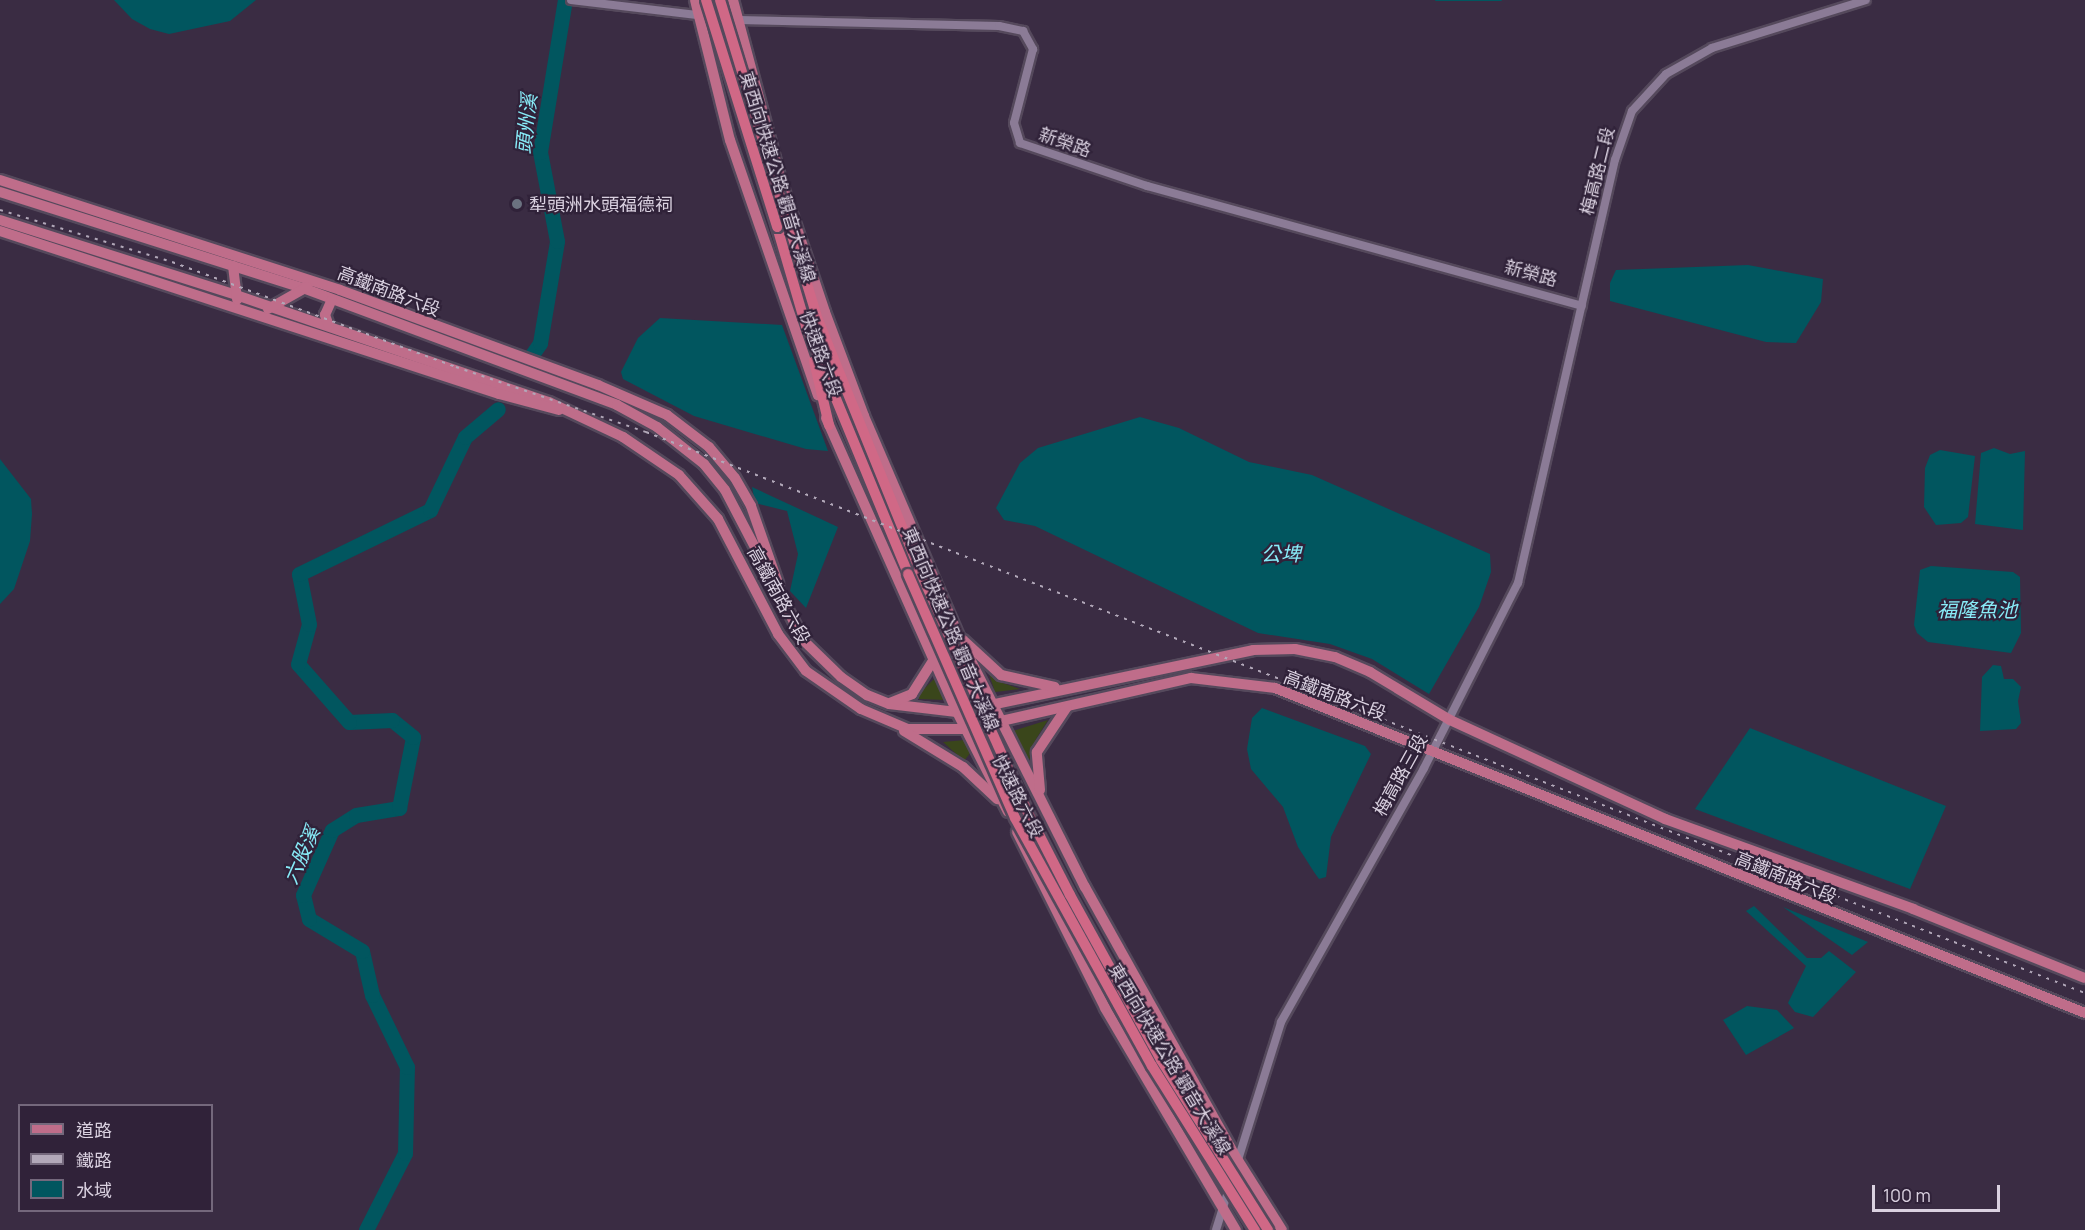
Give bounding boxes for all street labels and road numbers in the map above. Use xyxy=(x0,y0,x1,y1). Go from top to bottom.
street label: 東西向快速公路 觀音大溪線 xyxy=(736,69,820,285)
street label: 新榮路 xyxy=(1036,123,1094,161)
street label: 梅高路二段 xyxy=(1576,125,1618,217)
street label: 新榮路 xyxy=(1502,256,1560,290)
street label: 高鐵南路六段 xyxy=(335,262,443,320)
street label: 快速路六段 xyxy=(795,308,847,400)
street label: 東西向快速公路 觀音大溪線 xyxy=(898,524,1004,734)
street label: 高鐵南路六段 xyxy=(743,543,815,647)
street label: 高鐵南路六段 xyxy=(1281,666,1389,724)
street label: 梅高路三段 xyxy=(1369,730,1431,820)
street label: 快速路六段 xyxy=(988,751,1048,841)
street label: 高鐵南路六段 xyxy=(1732,847,1840,907)
street label: 東西向快速公路 觀音大溪線 xyxy=(1104,959,1236,1159)

